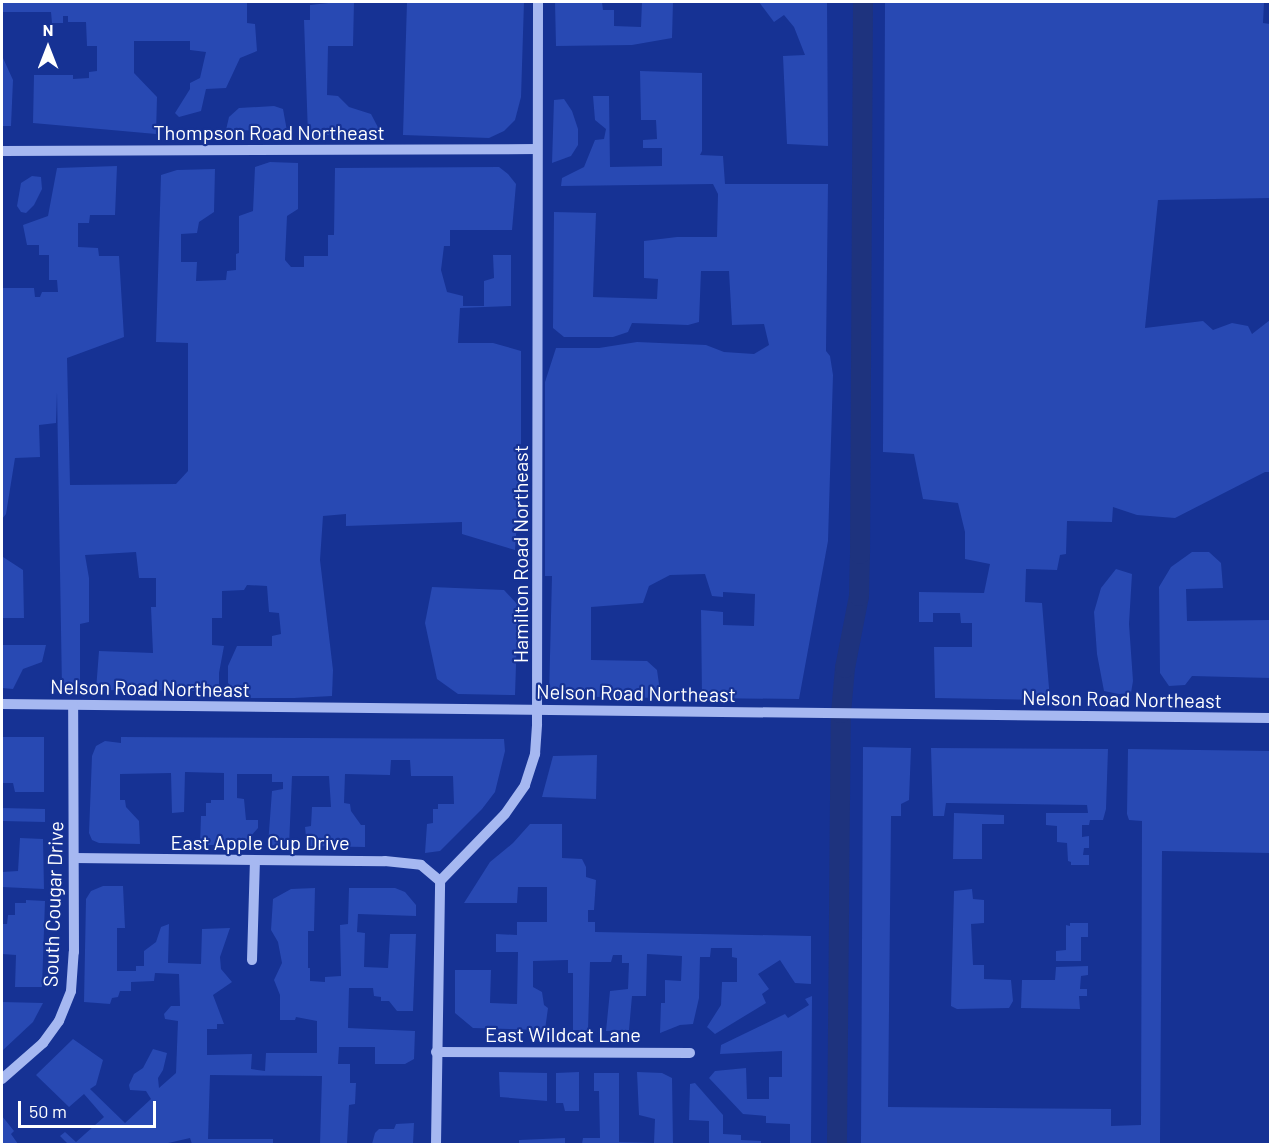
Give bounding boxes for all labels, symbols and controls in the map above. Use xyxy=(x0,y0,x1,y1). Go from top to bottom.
north arrow xyxy=(18,18,78,78)
text: N xyxy=(43,20,53,39)
street label: Thompson Road Northeast xyxy=(153,120,385,144)
street label: Hamilton Road Northeast xyxy=(508,445,532,663)
street label: Nelson Road Northeast xyxy=(50,674,250,702)
street label: Nelson Road Northeast xyxy=(536,679,736,707)
street label: Nelson Road Northeast xyxy=(1022,685,1222,713)
street label: South Cougar Drive xyxy=(38,821,68,987)
street label: East Apple Cup Drive xyxy=(170,830,350,854)
street label: East Wildcat Lane xyxy=(485,1022,641,1046)
scale bar xyxy=(21,1089,159,1127)
text: 50 m xyxy=(29,1100,67,1122)

